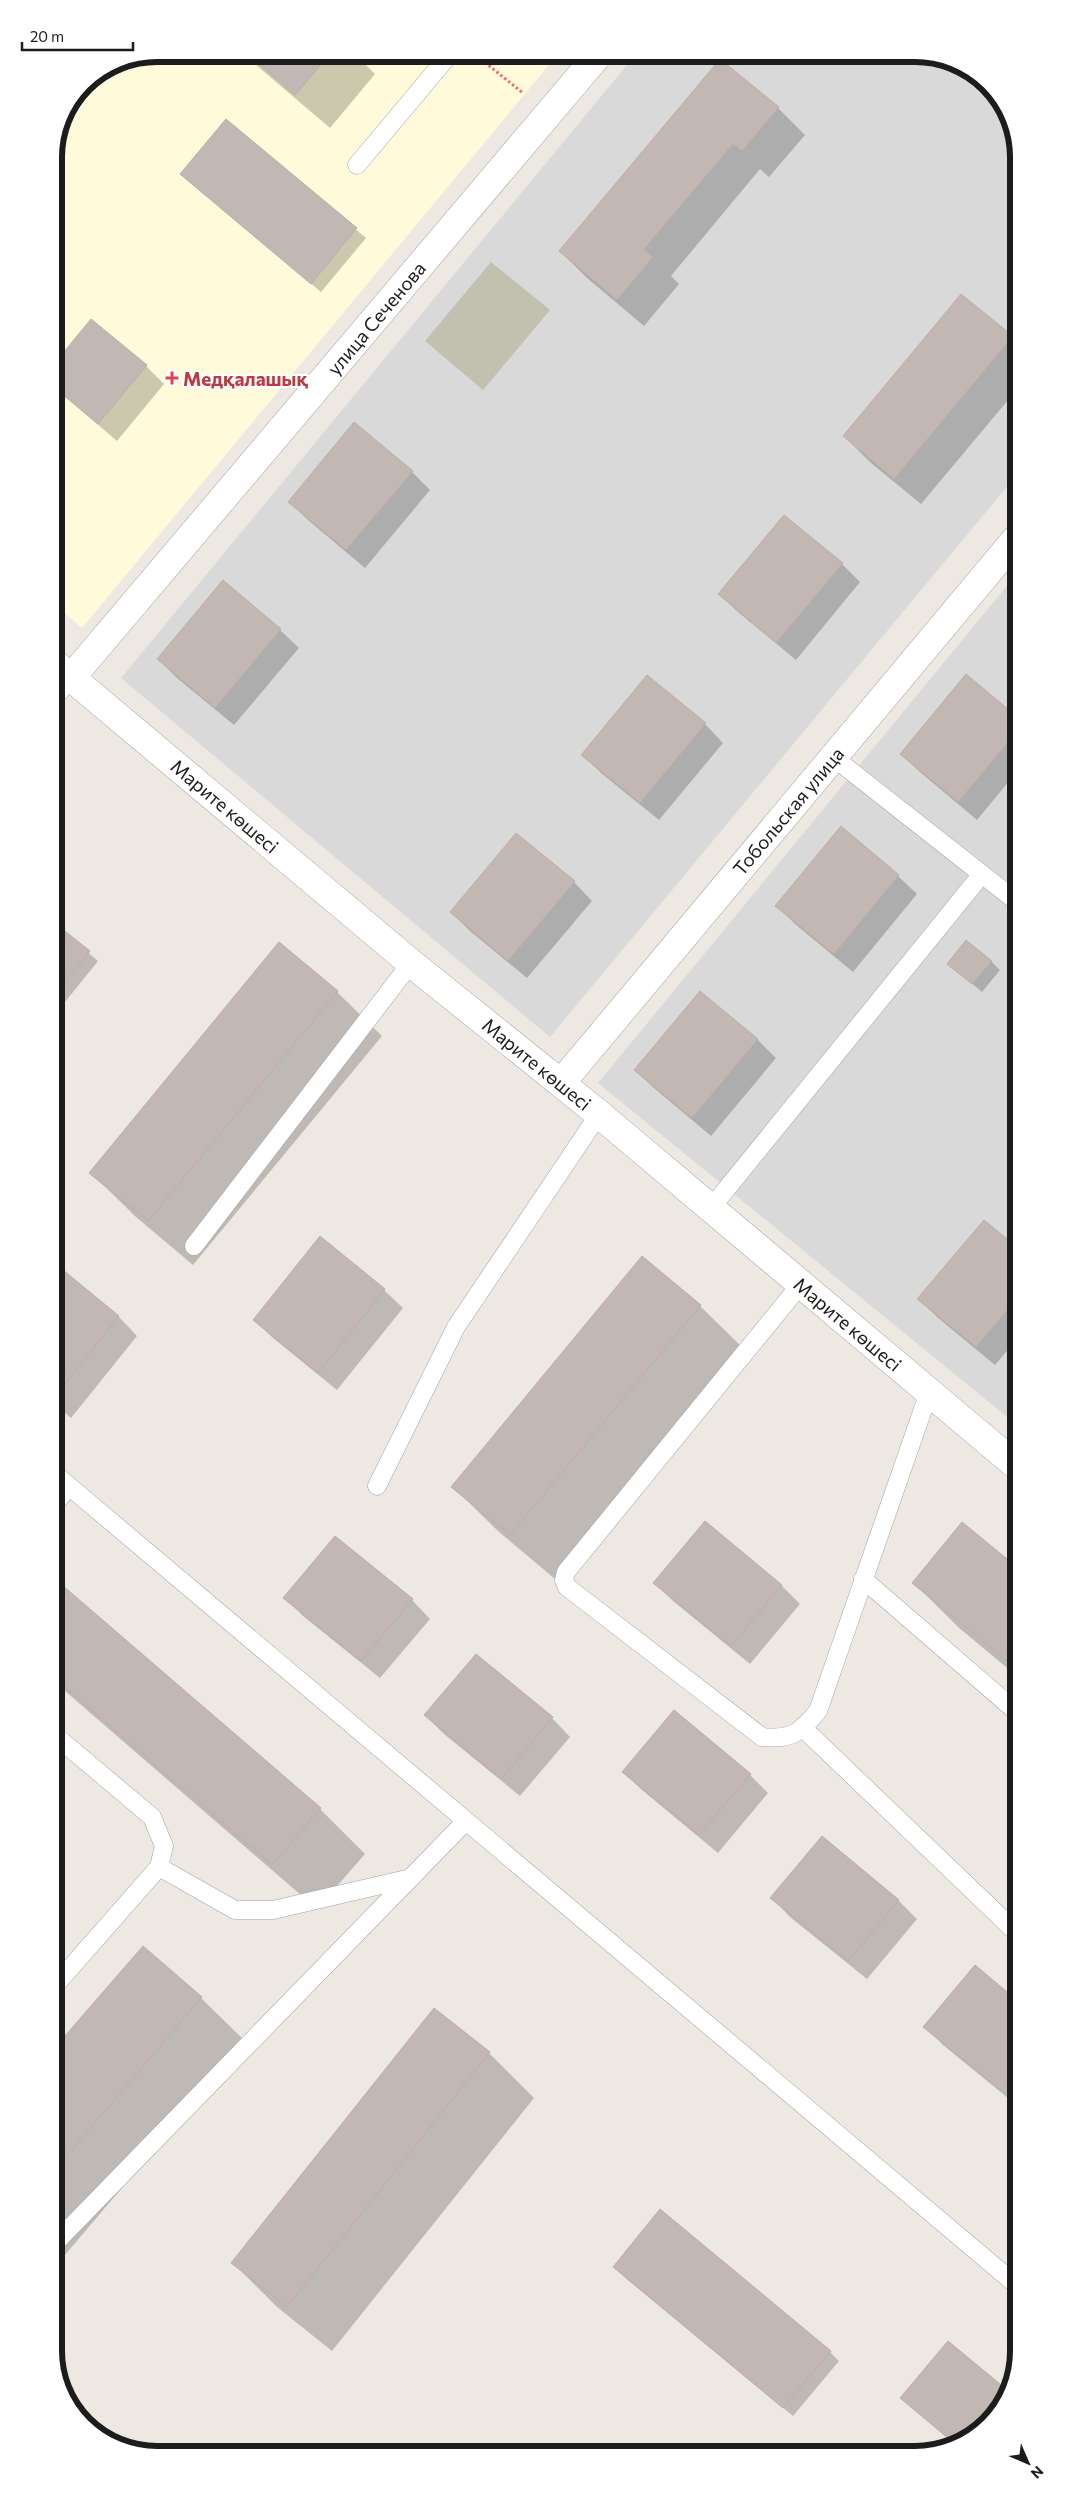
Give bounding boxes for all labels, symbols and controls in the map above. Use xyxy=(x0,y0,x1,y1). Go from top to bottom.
scale bar xyxy=(22,20,134,52)
text: 20 m xyxy=(30,27,64,45)
street label: улица Сеченова xyxy=(322,257,430,379)
place label: Медқалашық xyxy=(183,367,308,390)
marker: Медқалашық xyxy=(165,371,179,385)
street label: Тобольская улица xyxy=(728,742,848,880)
street label: Марите көшесі xyxy=(166,754,284,858)
street label: Марите көшесі xyxy=(478,1013,596,1115)
street label: Марите көшесі xyxy=(789,1272,907,1376)
north arrow xyxy=(1003,2438,1053,2488)
text: N xyxy=(1028,2463,1047,2482)

